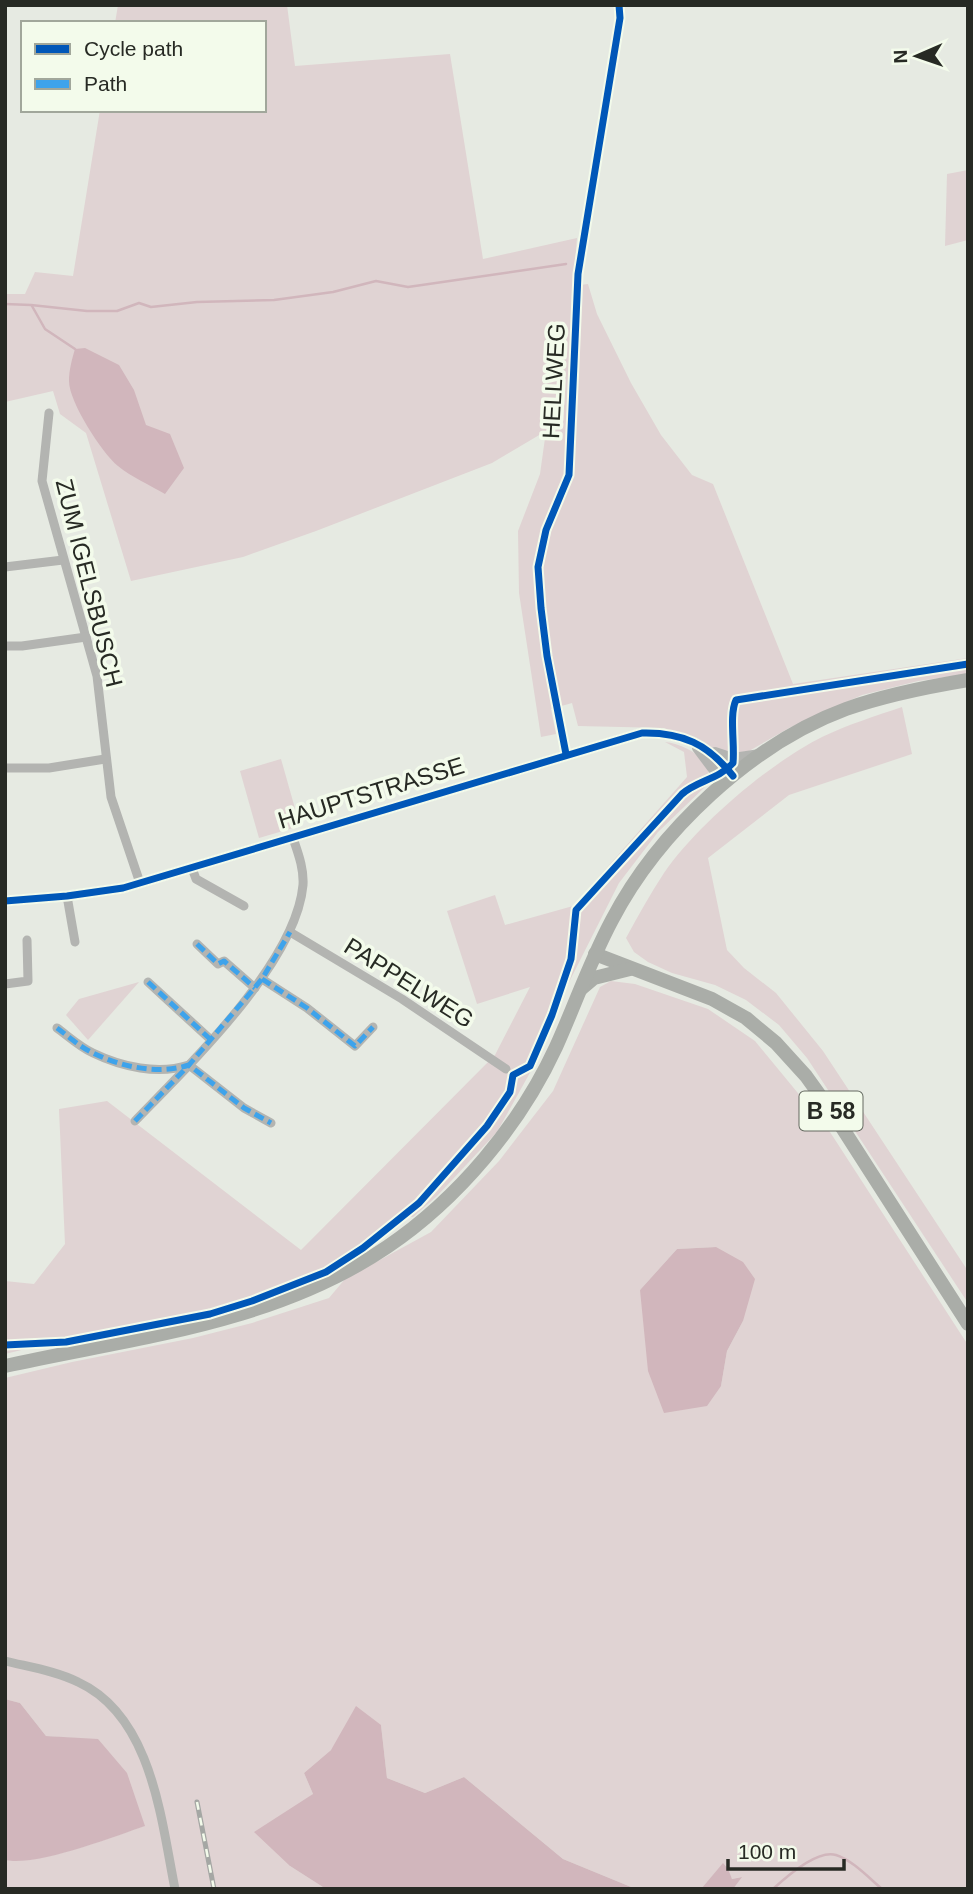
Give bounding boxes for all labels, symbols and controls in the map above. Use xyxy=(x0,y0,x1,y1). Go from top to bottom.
legend xyxy=(21,21,266,112)
north arrow xyxy=(882,21,952,91)
text: Cycle path xyxy=(84,37,183,60)
text: N xyxy=(890,49,911,64)
text: Path xyxy=(84,72,127,95)
street label: HELLWEG xyxy=(537,323,570,439)
street label: ZUM IGELSBUSCH xyxy=(51,476,128,690)
street label: HAUPTSTRASSE xyxy=(274,751,467,834)
street label: PAPPELWEG xyxy=(340,932,479,1033)
road number: B 58 xyxy=(800,1092,862,1130)
scale bar xyxy=(728,1828,844,1872)
text: 100 m xyxy=(738,1840,796,1863)

